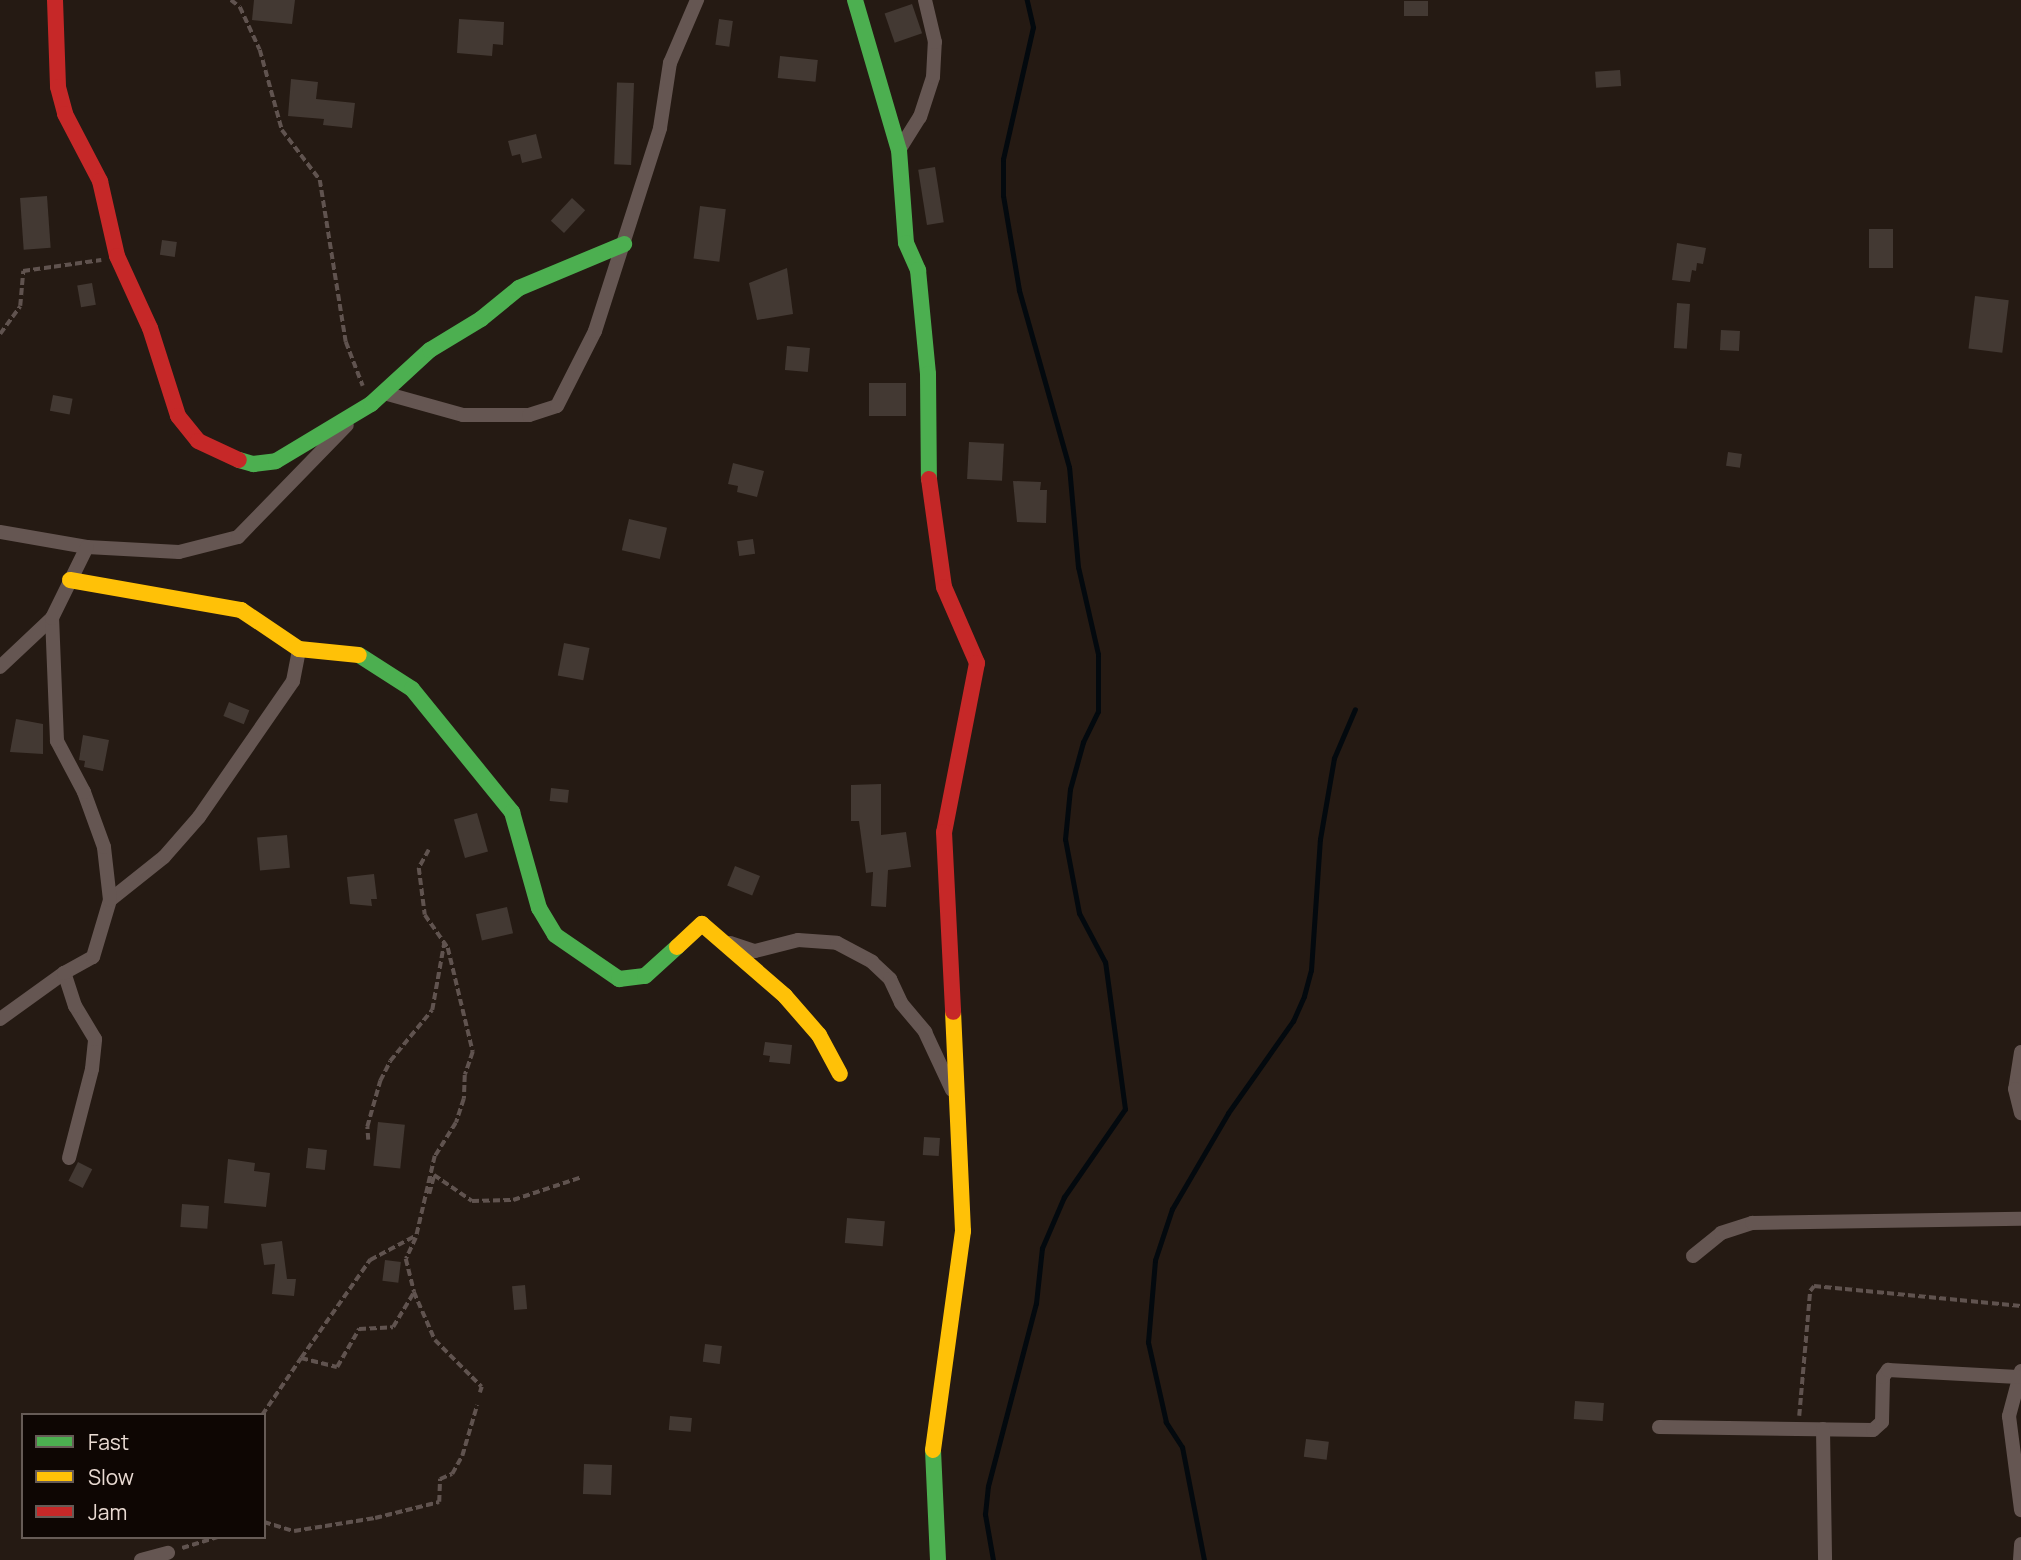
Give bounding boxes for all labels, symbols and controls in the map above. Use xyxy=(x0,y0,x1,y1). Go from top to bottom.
legend xyxy=(21,1413,266,1539)
text: Fast xyxy=(88,1428,129,1456)
text: Slow xyxy=(88,1463,134,1491)
text: Jam xyxy=(88,1498,127,1526)

